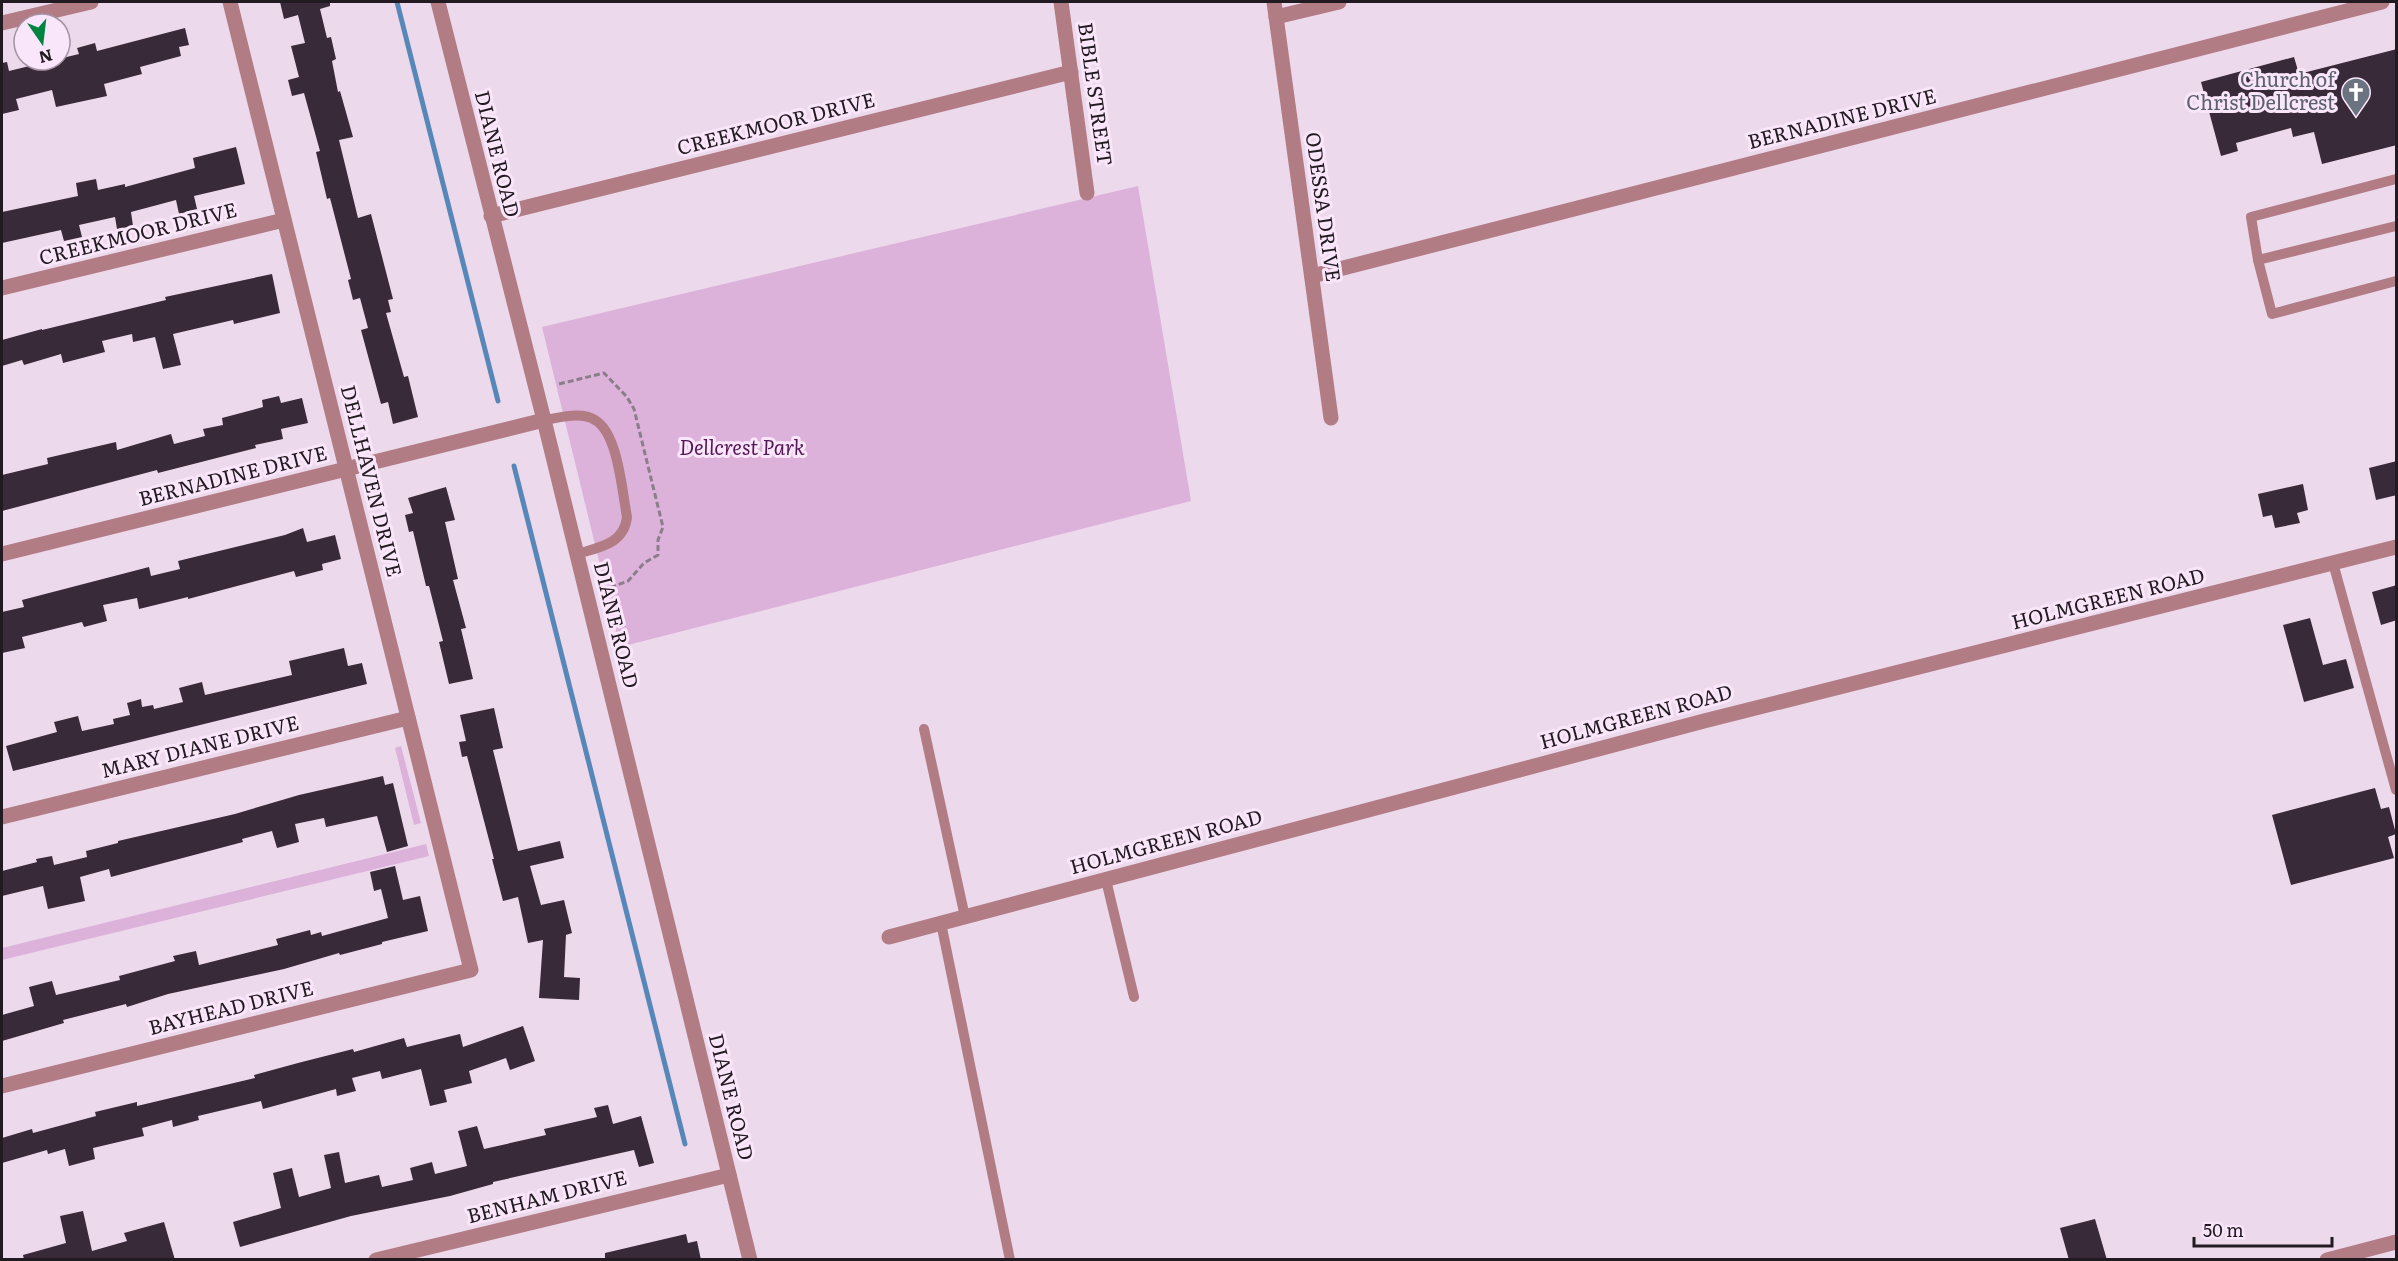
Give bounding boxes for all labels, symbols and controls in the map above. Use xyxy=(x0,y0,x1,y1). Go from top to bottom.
north arrow xyxy=(12,12,72,72)
street label: BIBLE STREET xyxy=(1072,20,1122,167)
text: N xyxy=(36,44,55,71)
place label: Church of Christ Dellcrest xyxy=(2186,63,2337,116)
church icon: Church of Christ Dellcrest xyxy=(2340,76,2372,118)
street label: BERNADINE DRIVE xyxy=(1744,79,1939,155)
street label: CREEKMOOR DRIVE xyxy=(673,83,878,161)
street label: DIANE ROAD xyxy=(469,87,529,220)
street label: ODESSA DRIVE xyxy=(1300,130,1350,284)
street label: CREEKMOOR DRIVE xyxy=(35,193,240,271)
street label: DELLHAVEN DRIVE xyxy=(335,382,411,579)
park label: Dellcrest Park xyxy=(679,431,805,461)
street label: BERNADINE DRIVE xyxy=(135,436,330,512)
street label: DIANE ROAD xyxy=(588,558,648,691)
street label: HOLMGREEN ROAD xyxy=(2008,559,2207,636)
street label: HOLMGREEN ROAD xyxy=(1536,675,1735,755)
street label: MARY DIANE DRIVE xyxy=(97,706,302,784)
street label: HOLMGREEN ROAD xyxy=(1066,800,1265,880)
street label: BAYHEAD DRIVE xyxy=(145,971,316,1041)
street label: DIANE ROAD xyxy=(703,1030,763,1163)
street label: BENHAM DRIVE xyxy=(463,1161,630,1229)
scale bar xyxy=(2194,1210,2332,1248)
text: 50 m xyxy=(2203,1216,2244,1243)

